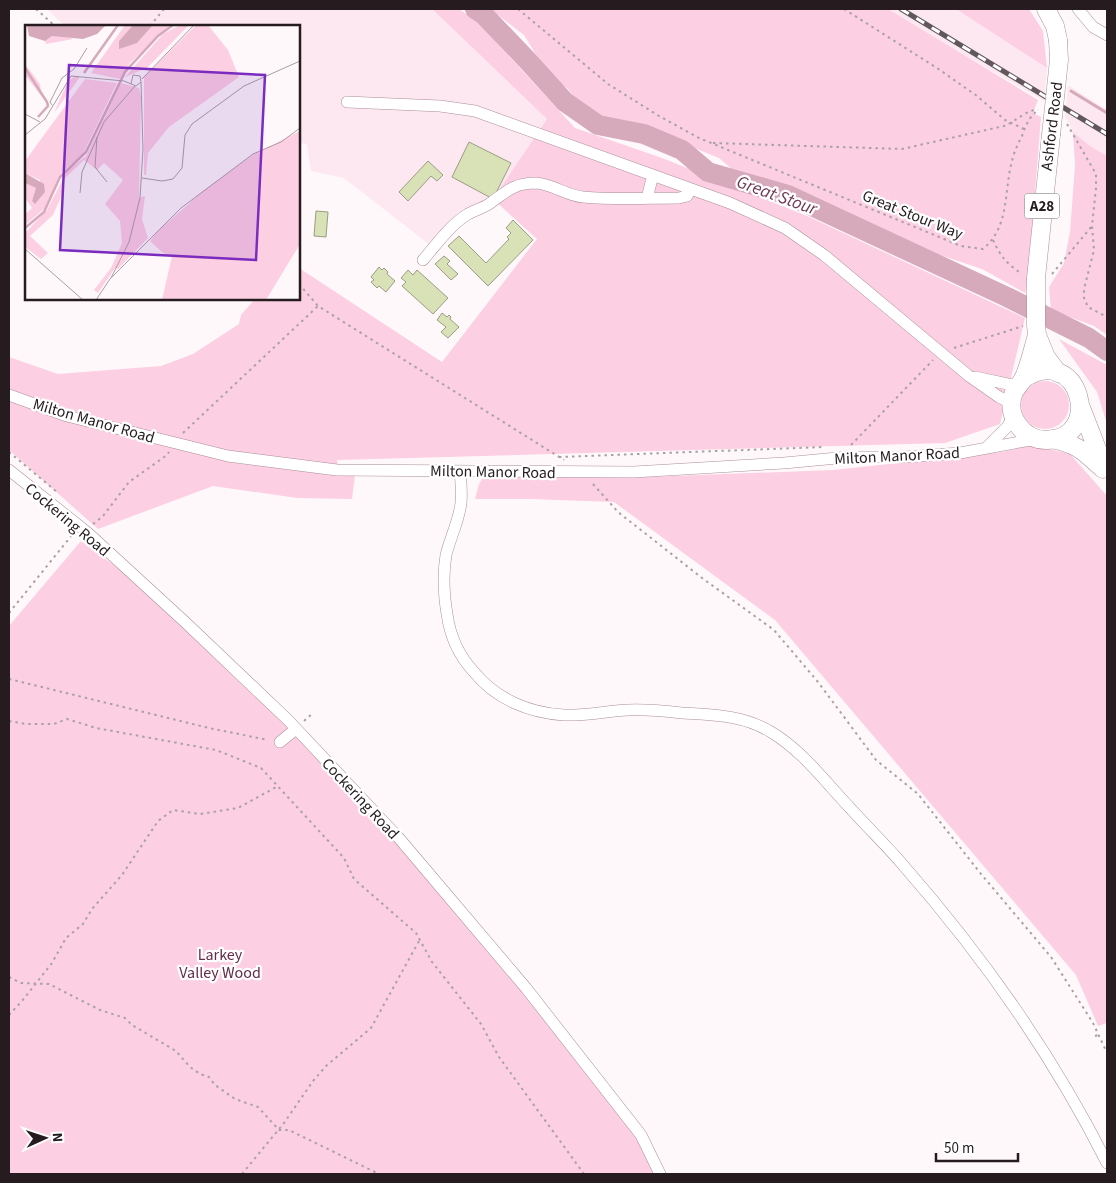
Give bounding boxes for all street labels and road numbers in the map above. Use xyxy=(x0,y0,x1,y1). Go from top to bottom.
street label: Ashford Road xyxy=(1036,80,1068,172)
street label: Great Stour Way xyxy=(859,185,967,245)
road number: A28 xyxy=(1024,194,1060,218)
street label: Milton Manor Road xyxy=(30,393,157,449)
street label: Milton Manor Road xyxy=(834,442,960,470)
street label: Milton Manor Road xyxy=(430,460,556,484)
street label: Cockering Road xyxy=(20,478,114,562)
street label: Cockering Road xyxy=(317,753,404,844)

